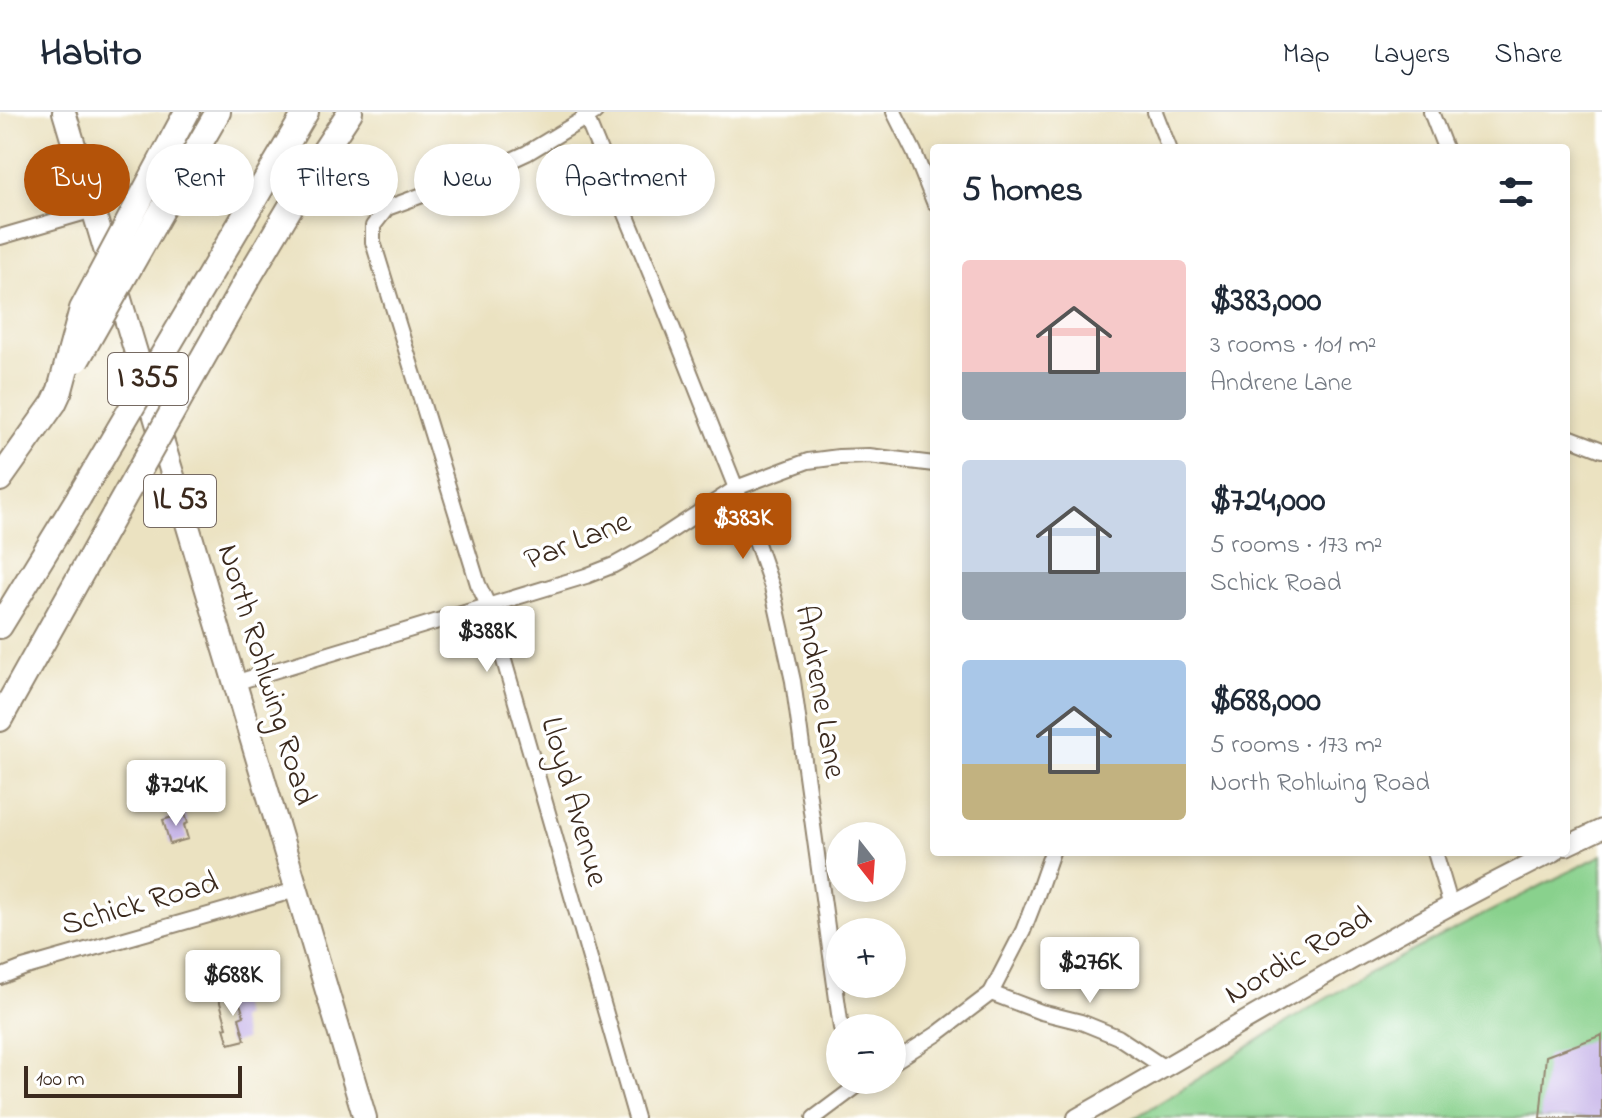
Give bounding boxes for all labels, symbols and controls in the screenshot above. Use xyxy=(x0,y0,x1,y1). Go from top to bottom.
text: Habito xyxy=(40,27,142,83)
text: Map xyxy=(1282,35,1330,76)
text: Layers xyxy=(1374,35,1450,76)
text: Share xyxy=(1494,35,1562,76)
chip: Buy xyxy=(24,144,130,216)
chip: Rent xyxy=(146,144,254,216)
chip: Filters xyxy=(270,144,398,216)
chip: New xyxy=(414,144,520,216)
chip: Apartment xyxy=(536,144,715,216)
text: 5 homes xyxy=(962,167,1083,217)
icon: filters xyxy=(1494,170,1538,214)
text: $383,000 xyxy=(1210,277,1321,327)
icon: home xyxy=(1026,292,1122,388)
text: 3 rooms · 101 m² xyxy=(1210,327,1376,365)
road number: I 355 xyxy=(108,353,188,405)
text: Andrene Lane xyxy=(1210,365,1352,403)
road number: IL 53 xyxy=(144,475,216,527)
text: $724,000 xyxy=(1210,477,1325,527)
icon: home xyxy=(1026,492,1122,588)
pin: $383K xyxy=(687,493,799,561)
street label: Par Lane xyxy=(518,499,639,585)
text: $383K xyxy=(713,500,773,538)
text: 5 rooms · 173 m² xyxy=(1210,527,1383,565)
street label: North Rohlwing Road xyxy=(203,539,327,811)
text: Schick Road xyxy=(1210,565,1341,603)
street label: Andrene Lane xyxy=(781,602,857,783)
pin: $388K xyxy=(431,606,543,674)
text: $388K xyxy=(458,613,516,651)
text: $688,000 xyxy=(1210,677,1321,727)
icon: home xyxy=(1026,692,1122,788)
street label: Lloyd Avenue xyxy=(526,712,620,893)
text: 5 rooms · 173 m² xyxy=(1210,727,1383,765)
pin: $724K xyxy=(120,760,232,828)
text: North Rohlwing Road xyxy=(1210,765,1430,803)
text: $724K xyxy=(145,767,207,805)
north arrow xyxy=(826,822,906,902)
map controls xyxy=(826,822,906,1094)
street label: Schick Road xyxy=(56,860,224,950)
street label: Nordic Road xyxy=(1216,896,1382,1018)
button: + xyxy=(826,918,906,998)
pin: $276K xyxy=(1034,937,1146,1005)
text: $276K xyxy=(1058,944,1122,982)
pin: $688K xyxy=(177,950,289,1018)
text: $688K xyxy=(203,957,263,995)
button: − xyxy=(826,1014,906,1094)
scale bar xyxy=(24,1062,242,1098)
text: 100 m xyxy=(36,1064,85,1096)

